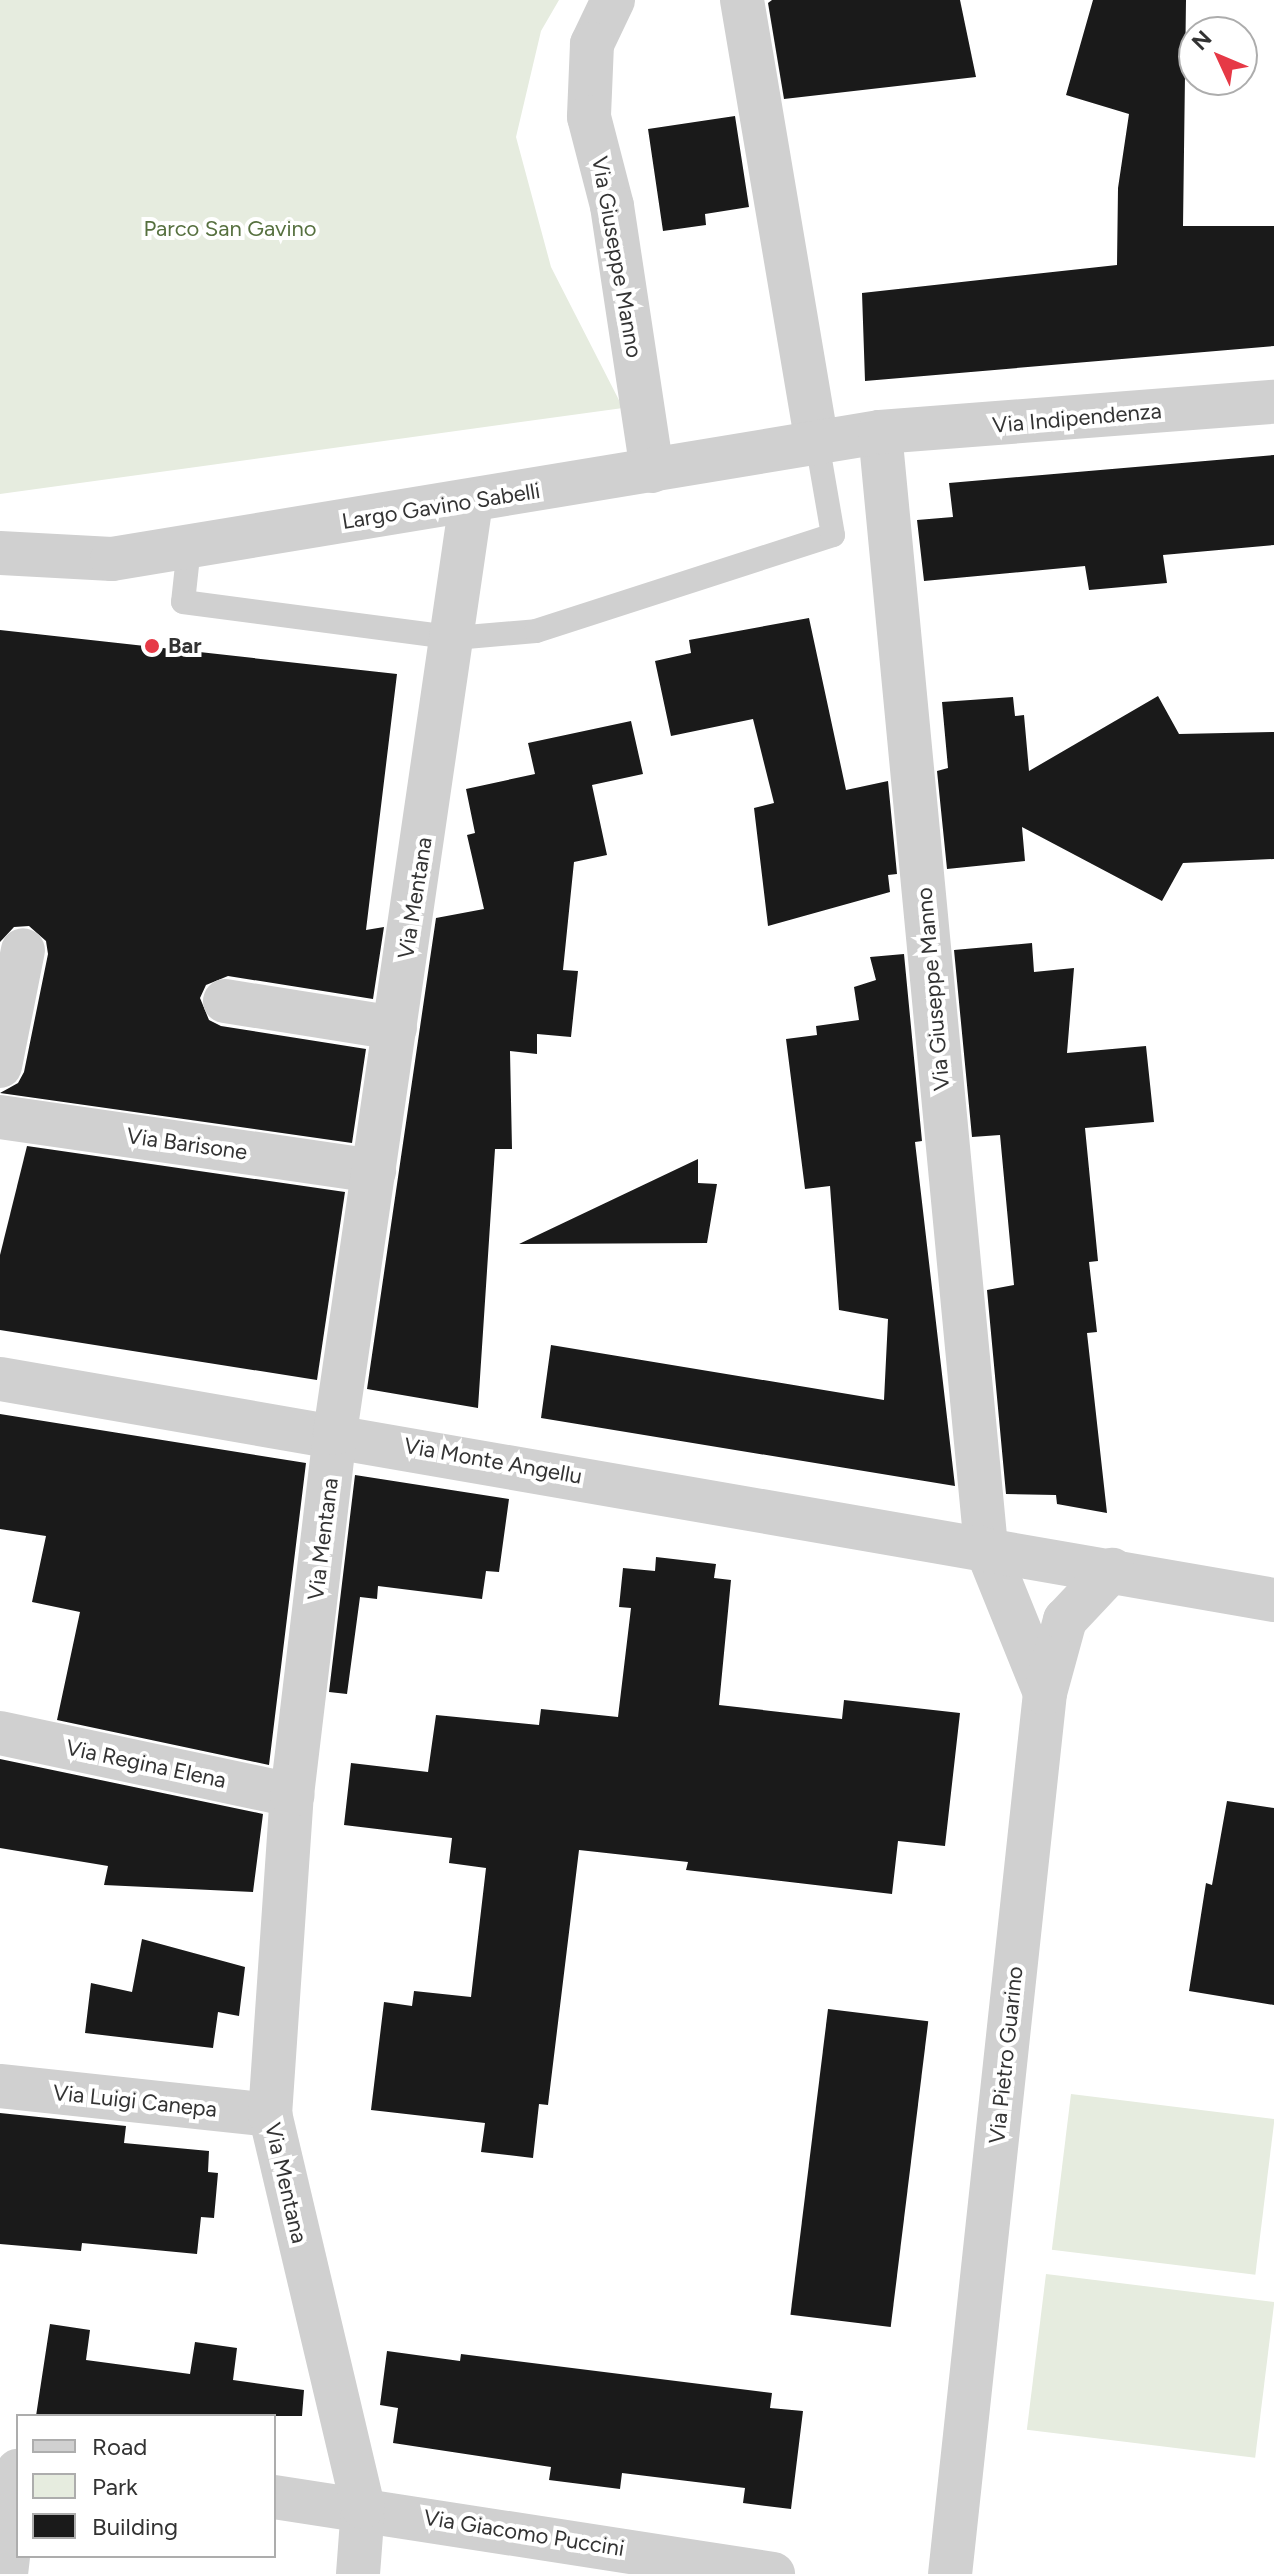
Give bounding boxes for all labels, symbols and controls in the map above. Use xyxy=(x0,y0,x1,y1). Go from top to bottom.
north arrow xyxy=(1178,16,1258,96)
text: N xyxy=(1186,25,1217,56)
street label: Via Giuseppe Manno xyxy=(586,154,648,360)
park label: Parco San Gavino xyxy=(143,216,317,242)
street label: Via Indipendenza xyxy=(991,397,1163,439)
street label: Largo Gavino Sabelli xyxy=(340,477,542,535)
place label: Bar xyxy=(168,633,202,659)
marker: Bar xyxy=(143,637,161,655)
street label: Via Mentana xyxy=(392,835,438,961)
street label: Via Giuseppe Manno xyxy=(911,886,955,1092)
street label: Via Barisone xyxy=(125,1122,249,1166)
street label: Via Monte Angellu xyxy=(402,1432,584,1490)
street label: Via Mentana xyxy=(302,1476,344,1602)
street label: Via Regina Elena xyxy=(63,1734,229,1794)
street label: Via Pietro Guarino xyxy=(984,1965,1028,2145)
street label: Via Luigi Canepa xyxy=(52,2079,218,2123)
street label: Via Mentana xyxy=(259,2120,313,2246)
legend xyxy=(16,2414,276,2558)
text: Road xyxy=(92,2432,147,2461)
text: Park xyxy=(92,2472,138,2501)
street label: Via Giacomo Puccini xyxy=(422,2504,626,2562)
text: Building xyxy=(92,2512,178,2541)

